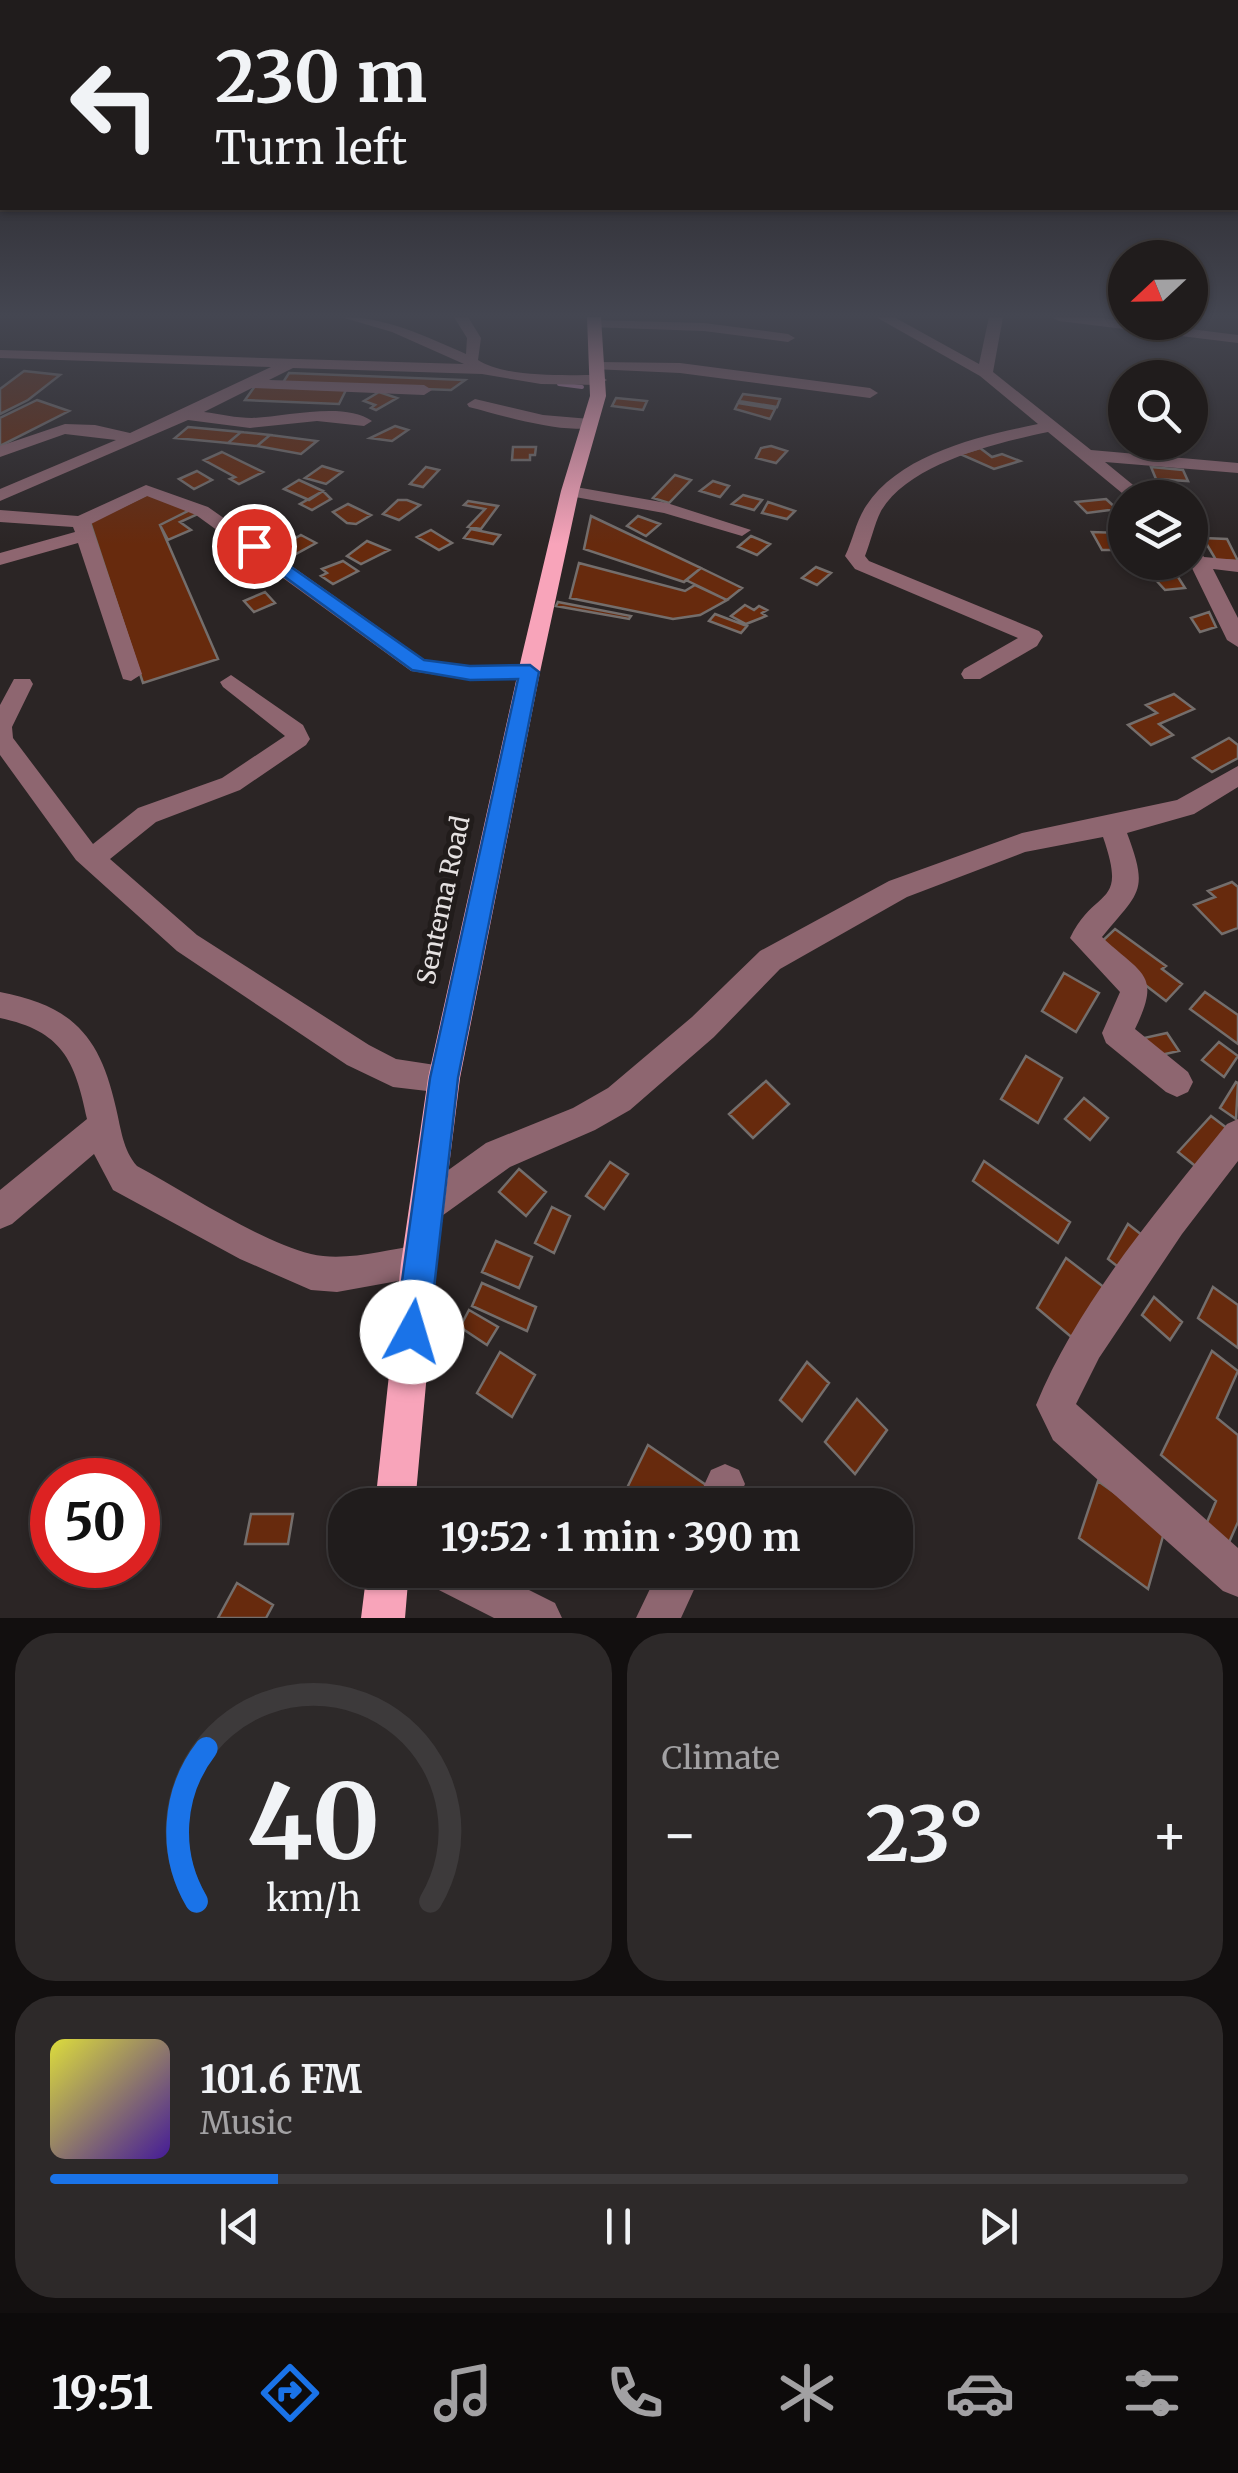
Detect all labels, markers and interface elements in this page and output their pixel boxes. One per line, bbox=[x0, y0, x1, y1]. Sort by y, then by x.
text: 230 m bbox=[215, 33, 427, 121]
icon: left bbox=[50, 40, 180, 170]
text: Turn left bbox=[215, 120, 407, 176]
north arrow bbox=[1108, 240, 1208, 340]
map controls bbox=[1108, 240, 1208, 580]
button: search bbox=[1108, 360, 1208, 460]
button: layers bbox=[1108, 480, 1208, 580]
pin bbox=[212, 504, 297, 589]
icon: arrive bbox=[227, 519, 282, 574]
street label: Sentema Road bbox=[410, 813, 476, 987]
position arrow bbox=[360, 1280, 464, 1384]
speed limit sign: 50 bbox=[30, 1458, 160, 1588]
text: 19:52 · 1 min · 390 m bbox=[441, 1514, 800, 1561]
text: Climate bbox=[662, 1738, 780, 1778]
text: 40 bbox=[246, 1757, 380, 1887]
text: 23° bbox=[865, 1787, 984, 1881]
text: − bbox=[662, 1800, 698, 1869]
text: + bbox=[1151, 1800, 1188, 1869]
text: km/h bbox=[266, 1876, 361, 1921]
text: 101.6 FM bbox=[200, 2056, 362, 2103]
text: Music bbox=[200, 2103, 293, 2143]
icon: previous bbox=[212, 2199, 267, 2254]
icon: pause bbox=[591, 2199, 646, 2254]
icon: next bbox=[971, 2199, 1026, 2254]
icon: directions bbox=[255, 2358, 325, 2428]
icon: music bbox=[428, 2358, 498, 2428]
icon: phone bbox=[600, 2358, 670, 2428]
icon: climate bbox=[772, 2358, 842, 2428]
icon: car bbox=[945, 2358, 1015, 2428]
icon: filters bbox=[1117, 2358, 1187, 2428]
text: 19:51 bbox=[51, 2365, 153, 2421]

